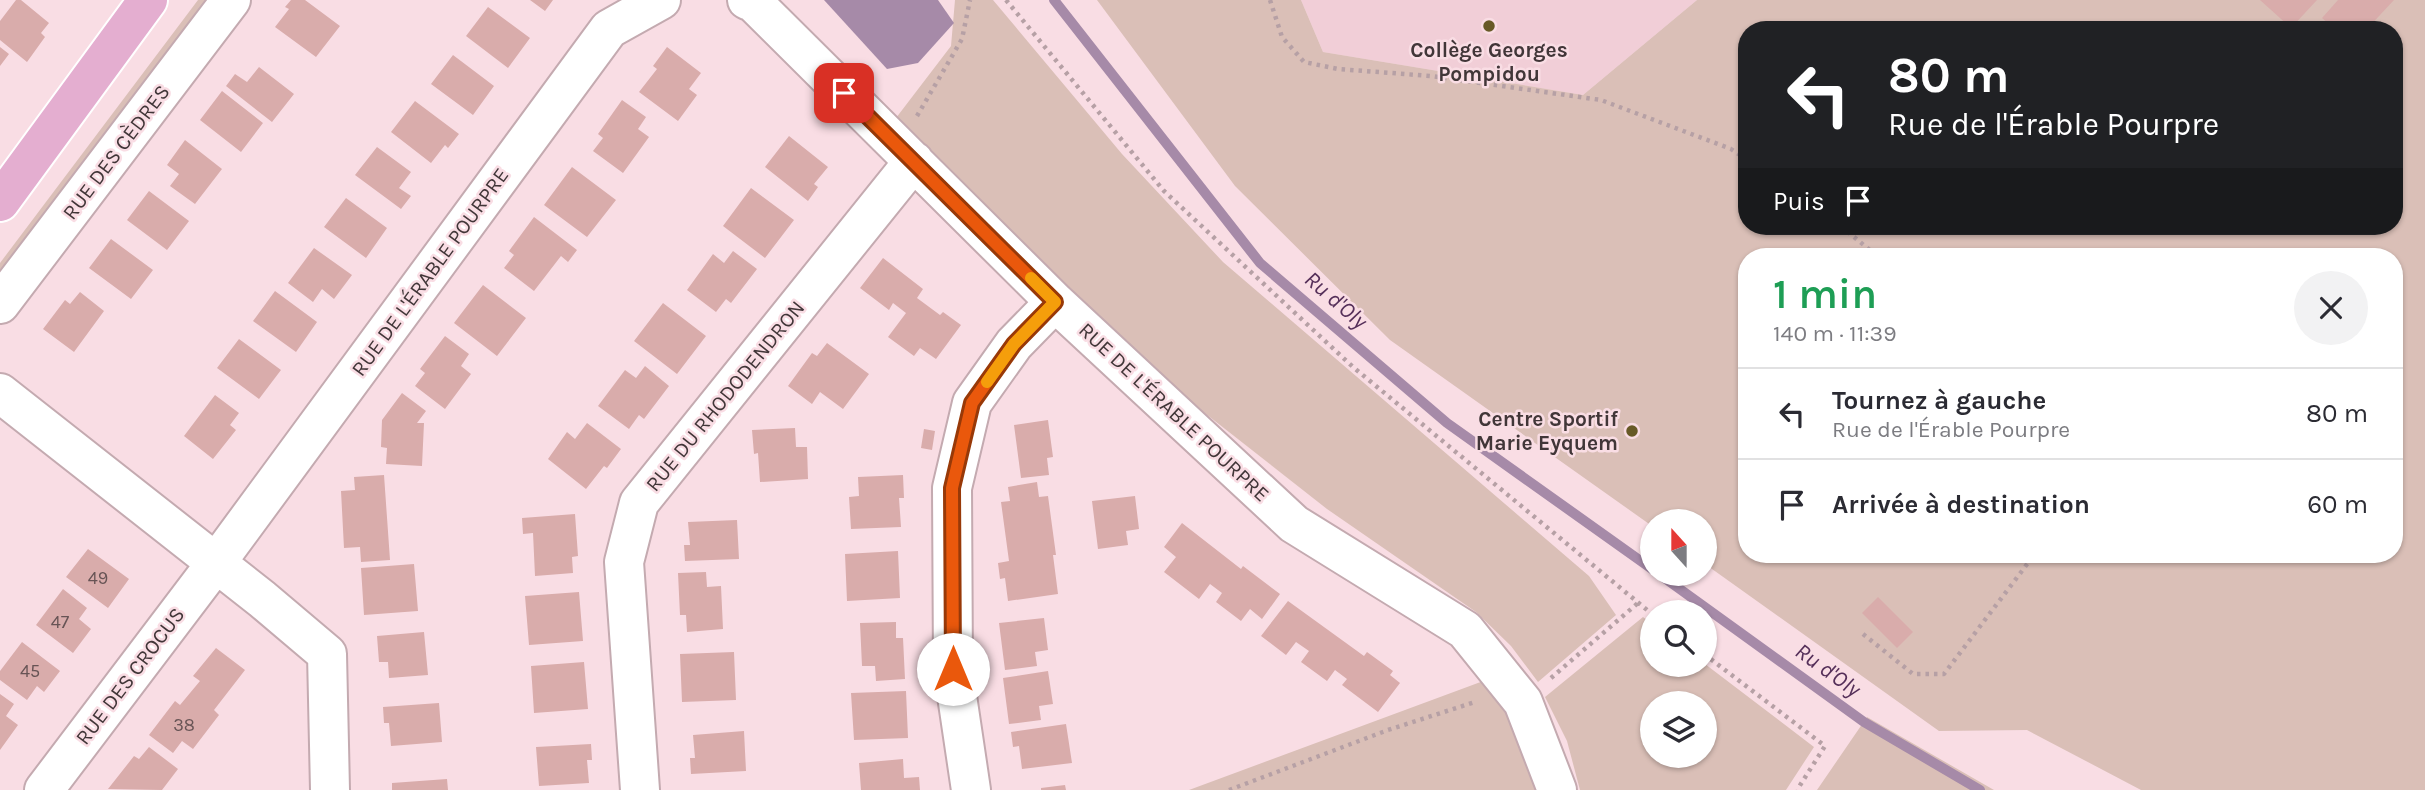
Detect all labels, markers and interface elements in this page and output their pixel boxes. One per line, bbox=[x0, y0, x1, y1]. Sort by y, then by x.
marker: Collège Georges Pompidou bbox=[1481, 18, 1497, 34]
place label: Collège Georges Pompidou bbox=[1410, 38, 1568, 86]
text: 80 m bbox=[1888, 47, 2010, 104]
icon: left bbox=[1773, 49, 1864, 140]
pin bbox=[814, 63, 874, 123]
icon: arrive bbox=[825, 74, 863, 112]
street label: RUE DES CÈDRES bbox=[57, 80, 175, 224]
text: Rue de l'Érable Pourpre bbox=[1888, 106, 2219, 143]
street label: RUE DE L'ÉRABLE POURPRE bbox=[346, 163, 514, 381]
icon: arrive bbox=[1839, 182, 1877, 220]
text: Puis bbox=[1773, 186, 1825, 217]
water label: Ru d'Oly bbox=[1299, 265, 1374, 335]
text: 1 min bbox=[1773, 269, 1877, 319]
button: close bbox=[2294, 271, 2368, 345]
street label: RUE DU RHODODENDRON bbox=[641, 296, 809, 496]
street label: RUE DE L'ÉRABLE POURPRE bbox=[1074, 318, 1274, 506]
text: 140 m · 11:39 bbox=[1773, 320, 1897, 347]
text: Tournez à gauche bbox=[1832, 385, 2046, 416]
icon: left bbox=[1773, 395, 1811, 433]
text: 80 m bbox=[2306, 398, 2368, 429]
place label: Centre Sportif Marie Eyquem bbox=[1476, 407, 1618, 456]
text: Rue de l'Érable Pourpre bbox=[1832, 416, 2070, 443]
marker: Centre Sportif Marie Eyquem bbox=[1624, 423, 1640, 439]
icon: arrive bbox=[1773, 486, 1811, 524]
text: Arrivée à destination bbox=[1832, 489, 2090, 520]
text: 60 m bbox=[2307, 489, 2368, 520]
north arrow bbox=[1640, 509, 1717, 586]
map controls bbox=[1640, 509, 1717, 768]
house number: 49 bbox=[88, 567, 108, 589]
button: search bbox=[1640, 600, 1717, 677]
street label: RUE DES CROCUS bbox=[71, 603, 189, 749]
house number: 47 bbox=[51, 611, 70, 633]
position arrow bbox=[916, 632, 990, 706]
water label: Ru d'Oly bbox=[1790, 637, 1867, 703]
house number: 45 bbox=[20, 660, 40, 682]
button: layers bbox=[1640, 691, 1717, 768]
house number: 38 bbox=[173, 714, 195, 736]

